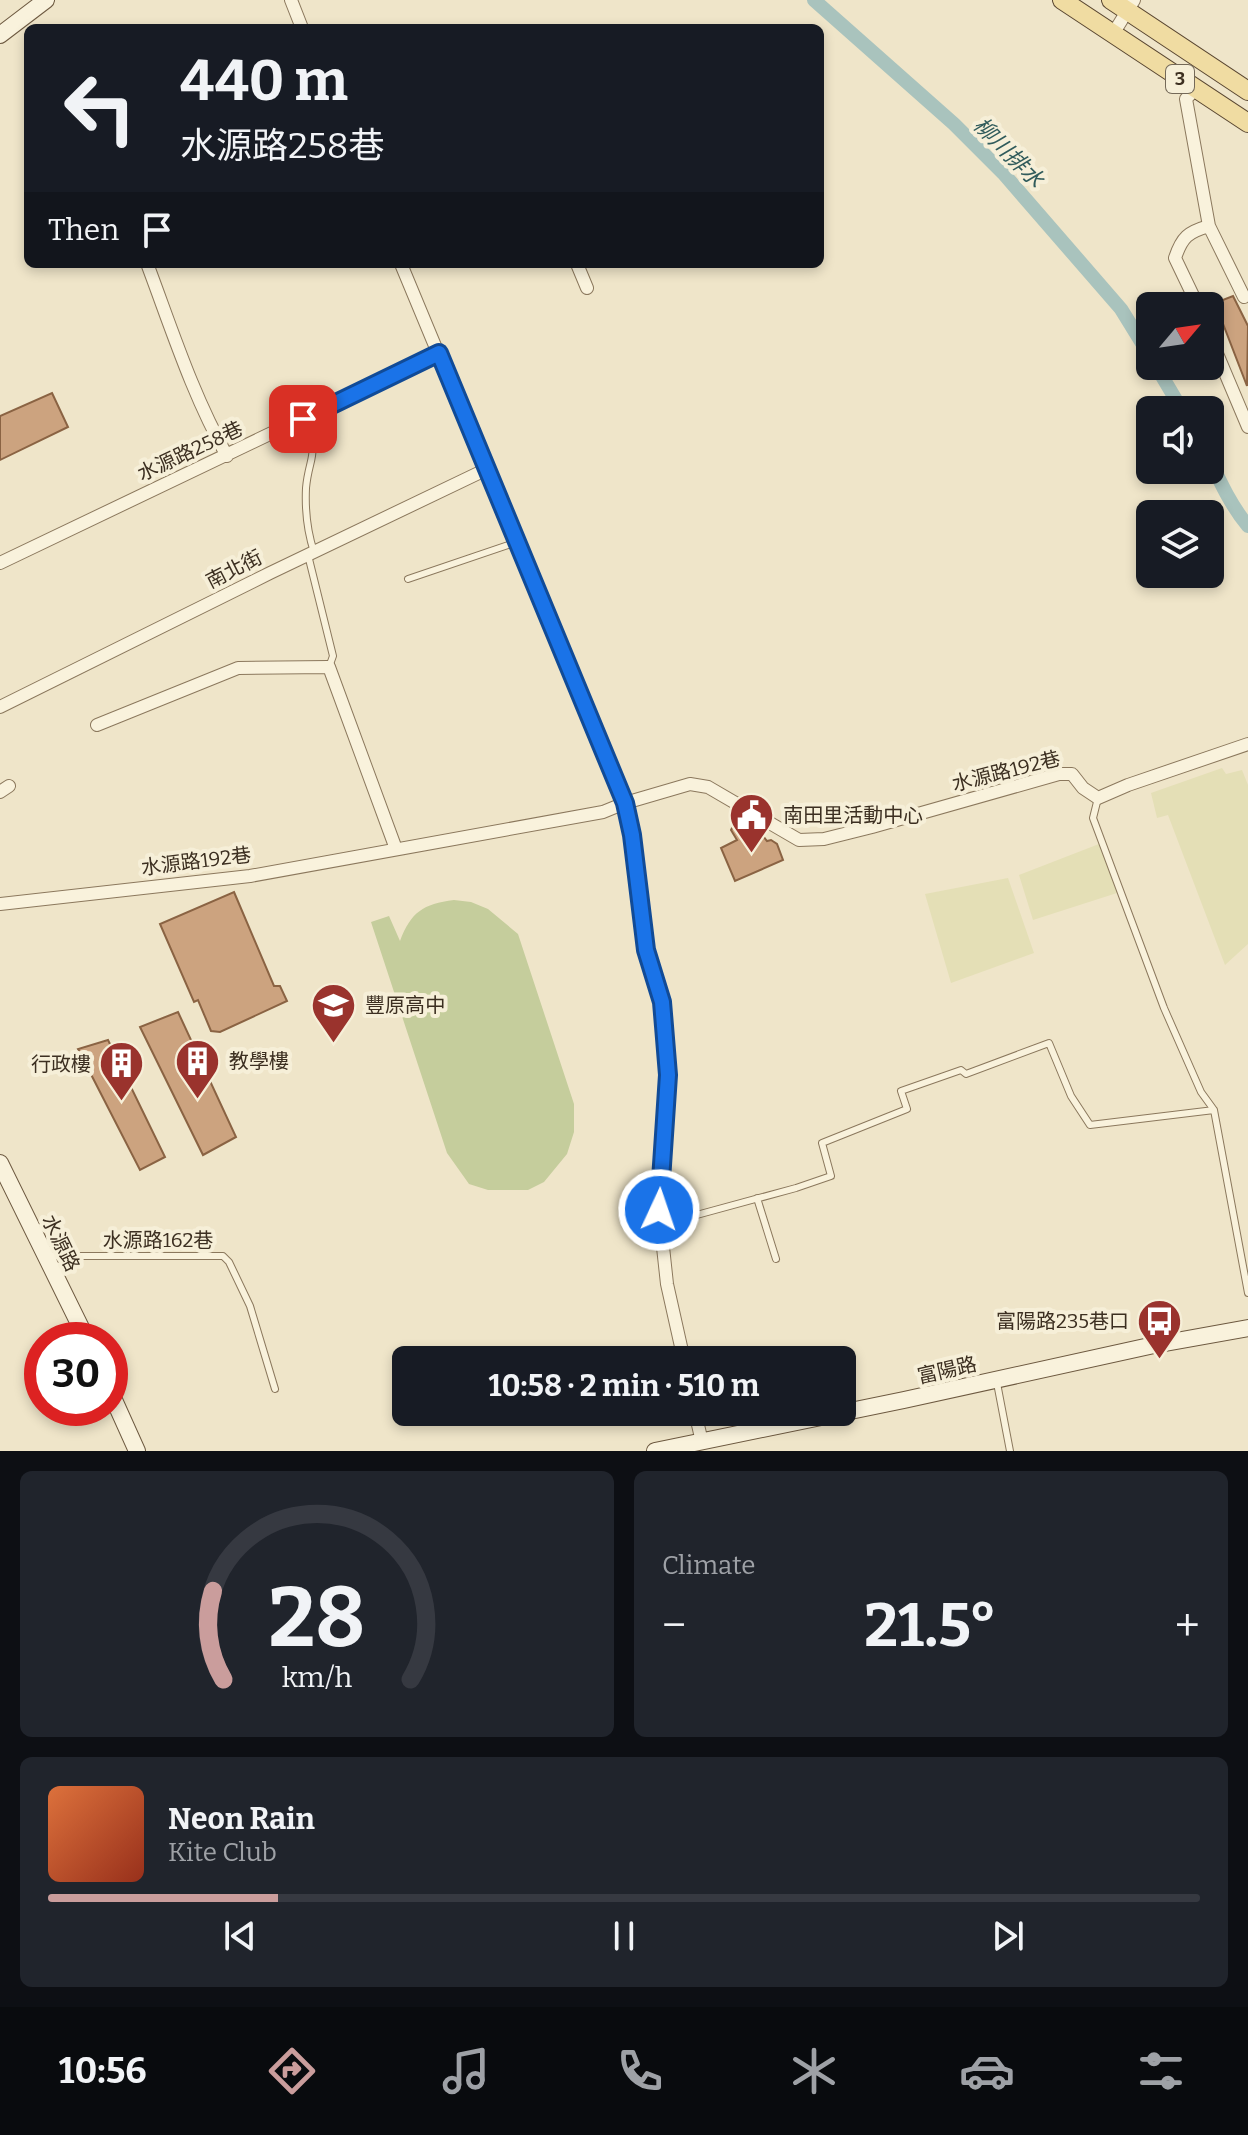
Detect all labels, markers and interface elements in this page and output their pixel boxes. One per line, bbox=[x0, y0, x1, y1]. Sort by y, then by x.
text: 440 m bbox=[180, 48, 348, 115]
icon: left bbox=[48, 56, 152, 160]
road number: 3 bbox=[1166, 65, 1194, 93]
water label: 柳川排水 bbox=[968, 112, 1050, 194]
text: 水源路258巷 bbox=[180, 124, 384, 168]
icon: arrive bbox=[135, 208, 179, 252]
text: Then bbox=[48, 212, 119, 248]
north arrow bbox=[1136, 292, 1224, 380]
map controls bbox=[1136, 292, 1224, 588]
pin bbox=[269, 385, 337, 453]
button: sound bbox=[1136, 396, 1224, 484]
icon: arrive bbox=[281, 397, 325, 441]
street label: 水源路258巷 bbox=[133, 416, 247, 486]
button: layers bbox=[1136, 500, 1224, 588]
street label: 南北街 bbox=[202, 545, 266, 593]
street label: 水源路192巷 bbox=[949, 746, 1063, 796]
public building icon: 南田里活動中心 bbox=[728, 791, 776, 854]
place label: 南田里活動中心 bbox=[783, 803, 923, 827]
street label: 水源路192巷 bbox=[140, 842, 252, 880]
school or university icon: 豐原高中 bbox=[310, 981, 358, 1044]
place label: 豐原高中 bbox=[365, 993, 445, 1017]
building icon: 教學樓 bbox=[174, 1037, 222, 1100]
building icon: 行政樓 bbox=[98, 1040, 146, 1103]
place label: 教學樓 bbox=[229, 1049, 289, 1073]
place label: 行政樓 bbox=[31, 1052, 91, 1076]
position arrow bbox=[617, 1168, 701, 1252]
street label: 水源路 bbox=[37, 1211, 85, 1275]
street label: 水源路162巷 bbox=[103, 1228, 213, 1252]
bus stop icon: 富陽路235巷口 bbox=[1136, 1297, 1184, 1360]
place label: 富陽路235巷口 bbox=[996, 1309, 1129, 1333]
speed limit sign: 30 bbox=[24, 1322, 128, 1426]
street label: 富陽路 bbox=[915, 1352, 979, 1388]
text: 10:58 · 2 min · 510 m bbox=[489, 1368, 759, 1404]
text: Climate bbox=[662, 1550, 756, 1581]
text: 28 bbox=[269, 1568, 365, 1668]
text: 21.5° bbox=[864, 1590, 997, 1662]
text: − bbox=[662, 1599, 686, 1652]
text: + bbox=[1175, 1599, 1200, 1652]
text: km/h bbox=[282, 1660, 353, 1695]
text: Neon Rain bbox=[168, 1801, 315, 1837]
text: Kite Club bbox=[168, 1837, 277, 1868]
icon: previous bbox=[218, 1914, 262, 1958]
icon: pause bbox=[602, 1914, 646, 1958]
icon: next bbox=[986, 1914, 1030, 1958]
icon: directions bbox=[264, 2043, 320, 2099]
icon: music bbox=[438, 2043, 494, 2099]
icon: phone bbox=[612, 2043, 668, 2099]
icon: climate bbox=[786, 2043, 842, 2099]
icon: car bbox=[959, 2043, 1015, 2099]
icon: filters bbox=[1133, 2043, 1189, 2099]
text: 10:56 bbox=[59, 2049, 147, 2093]

